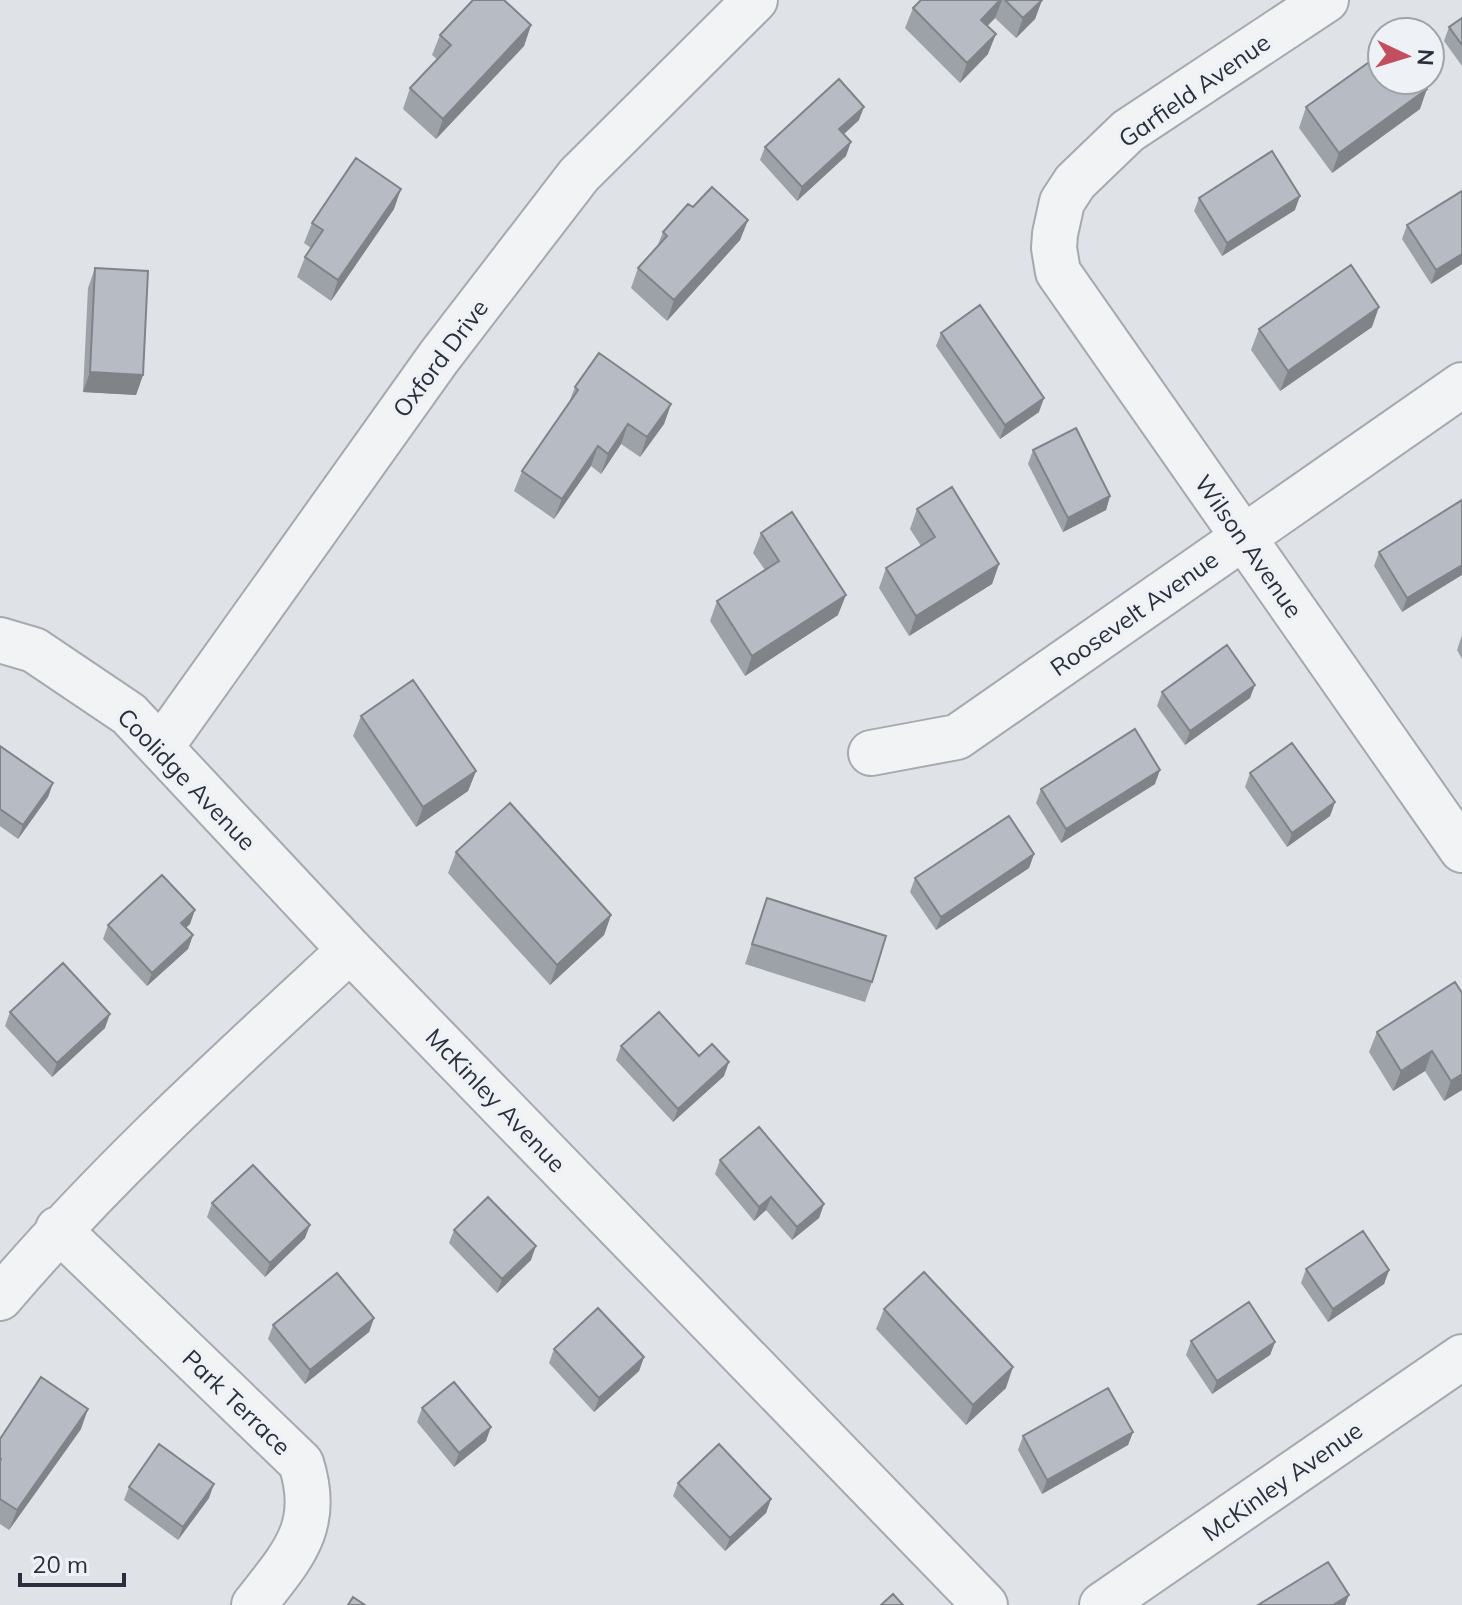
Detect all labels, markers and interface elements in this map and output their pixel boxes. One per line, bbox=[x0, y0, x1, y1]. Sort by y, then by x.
north arrow bbox=[1366, 16, 1446, 96]
street label: Garfield Avenue bbox=[1112, 27, 1276, 153]
text: N bbox=[1411, 48, 1440, 67]
street label: Oxford Drive bbox=[386, 293, 494, 423]
street label: Wilson Avenue bbox=[1189, 469, 1309, 623]
street label: Roosevelt Avenue bbox=[1044, 544, 1224, 682]
street label: Coolidge Avenue bbox=[112, 702, 262, 856]
street label: McKinley Avenue bbox=[420, 1022, 572, 1178]
street label: Park Terrace bbox=[177, 1343, 297, 1461]
street label: McKinley Avenue bbox=[1196, 1415, 1368, 1547]
scale bar bbox=[20, 1537, 124, 1587]
text: 20 m bbox=[32, 1549, 88, 1579]

